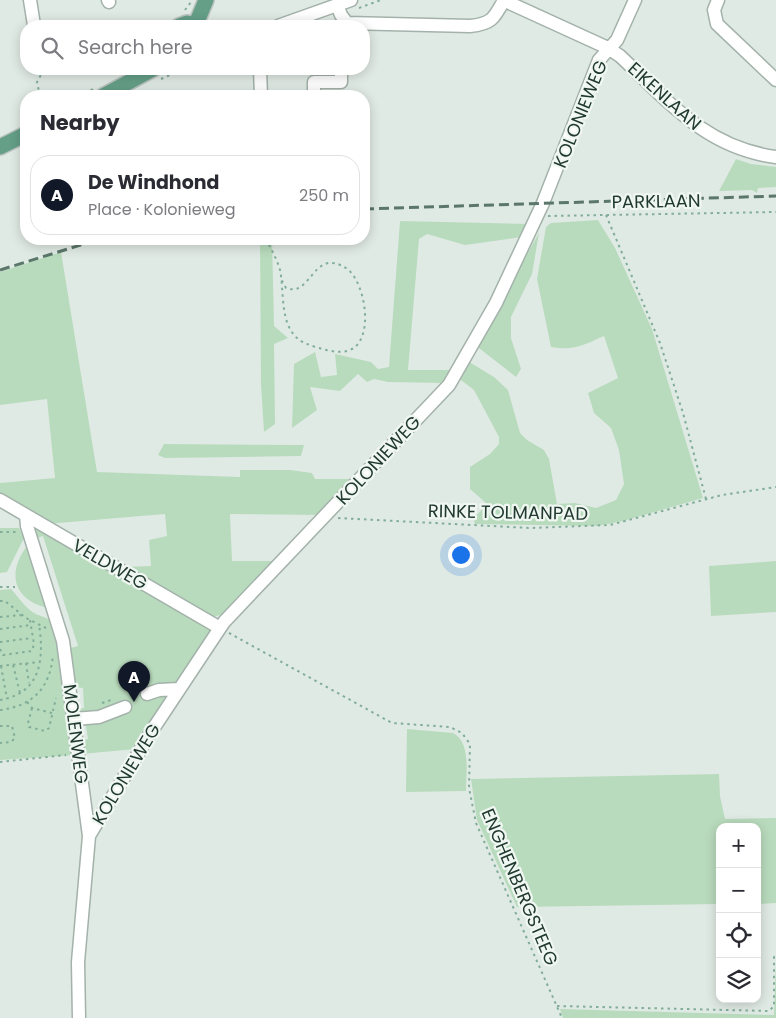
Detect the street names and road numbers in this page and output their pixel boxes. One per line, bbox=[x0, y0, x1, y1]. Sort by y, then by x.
street label: KOLONIEWEG bbox=[547, 56, 613, 172]
street label: EIKENLAAN bbox=[623, 56, 707, 136]
street label: PARKLAAN bbox=[611, 188, 701, 214]
street label: KOLONIEWEG bbox=[330, 410, 426, 510]
street label: RINKE TOLMANPAD bbox=[428, 498, 588, 526]
street label: VELDWEG bbox=[68, 532, 152, 596]
street label: MOLENWEG bbox=[57, 683, 95, 785]
street label: KOLONIEWEG bbox=[86, 719, 166, 829]
street label: ENGHENBERGSTEEG bbox=[476, 805, 564, 969]

